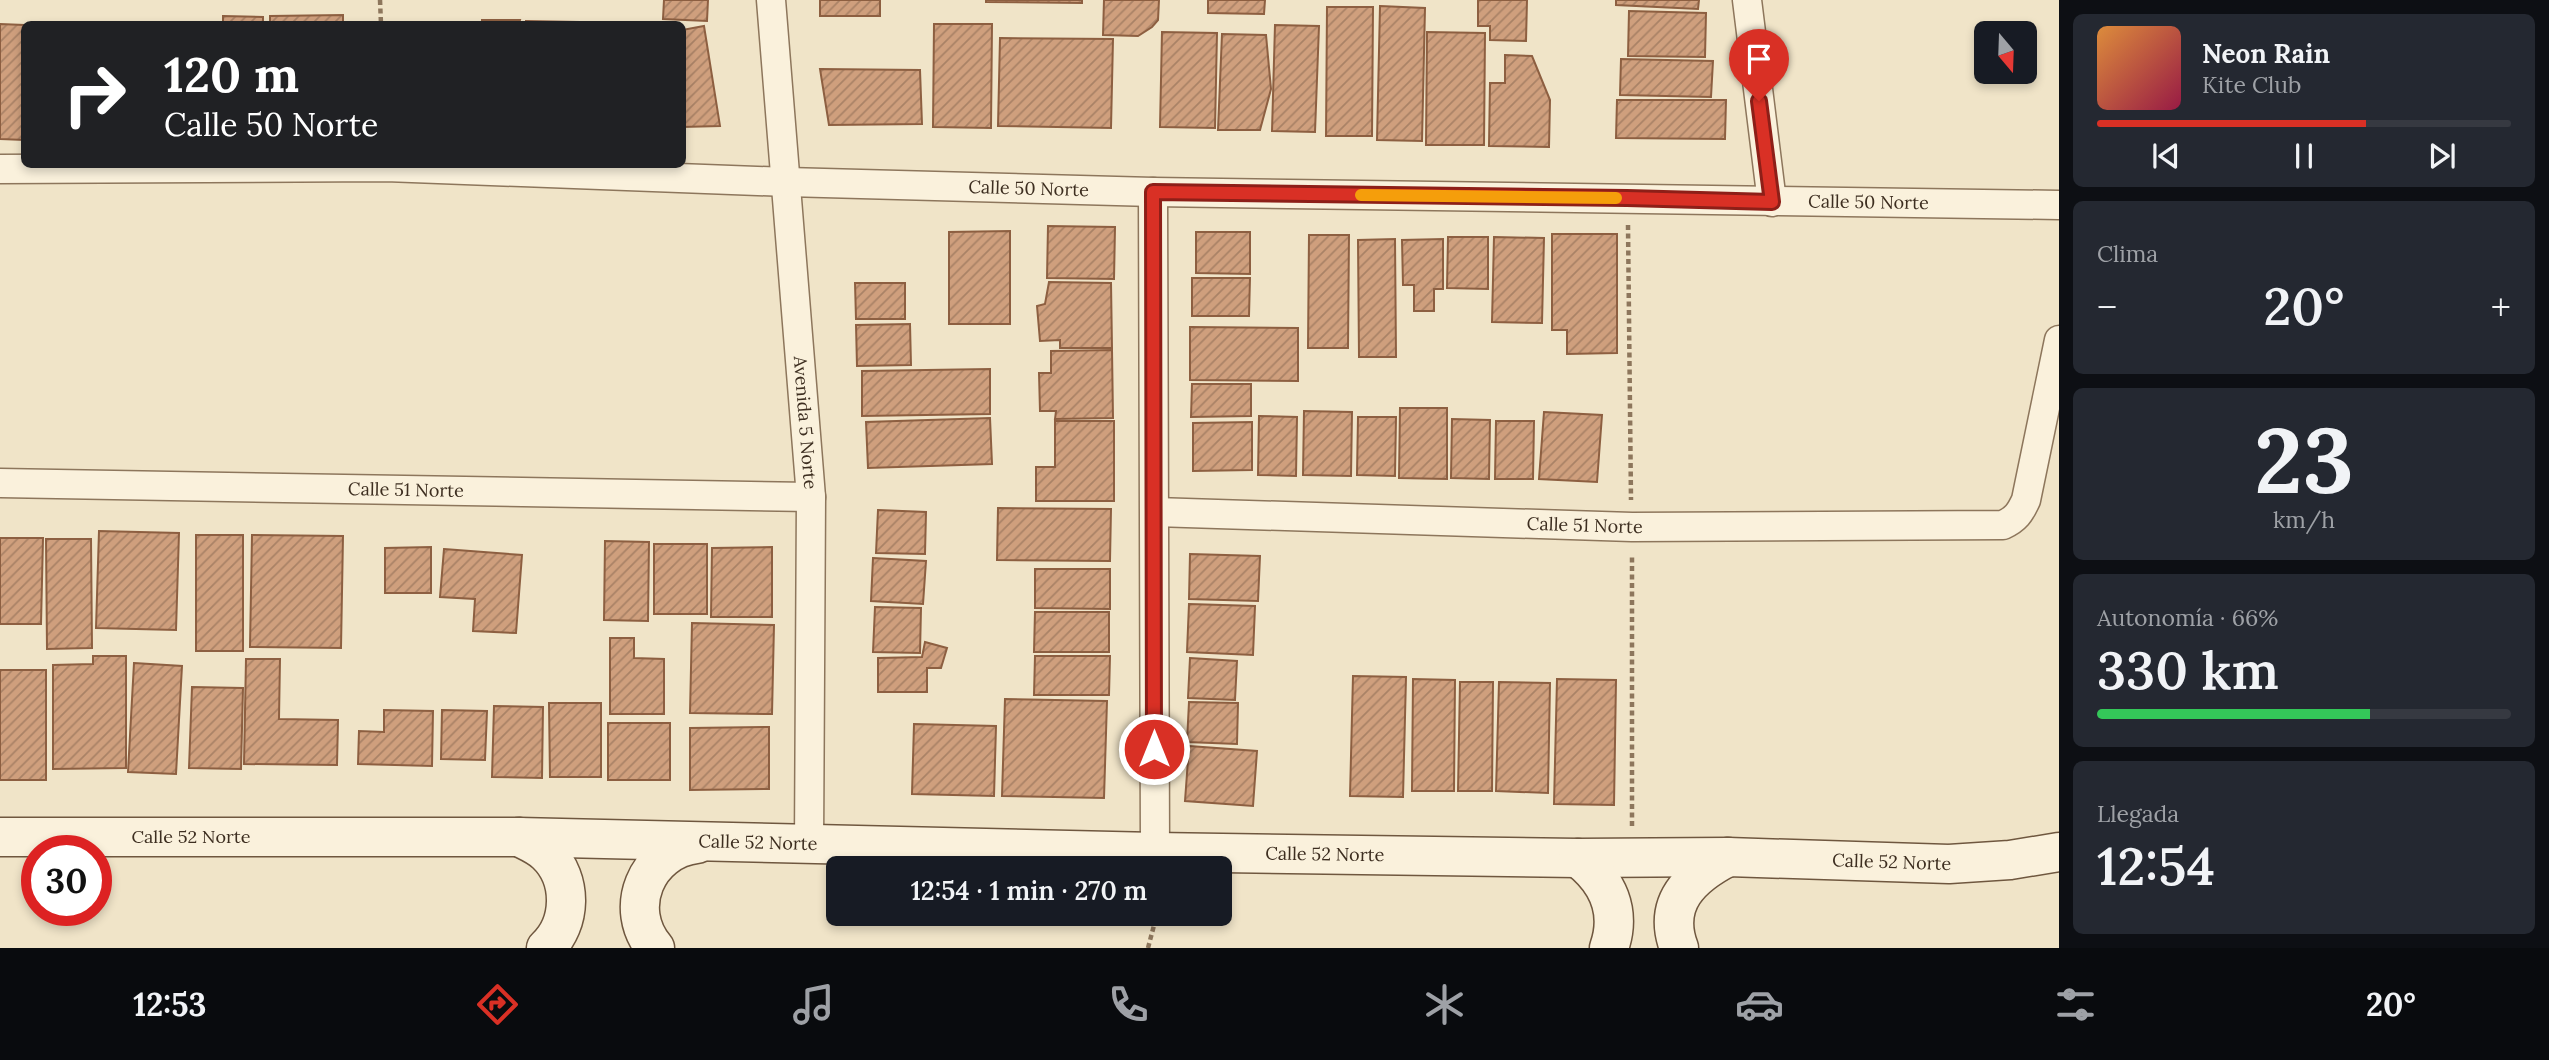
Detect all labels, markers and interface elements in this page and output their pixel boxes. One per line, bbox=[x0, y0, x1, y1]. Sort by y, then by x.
north arrow bbox=[1974, 21, 2037, 84]
map controls bbox=[1974, 21, 2037, 84]
pin bbox=[1729, 29, 1789, 101]
text: Neon Rain bbox=[2202, 37, 2330, 70]
icon: arrive bbox=[1740, 40, 1778, 78]
text: 120 m bbox=[164, 43, 299, 105]
icon: right bbox=[49, 49, 140, 140]
text: Kite Club bbox=[2202, 70, 2301, 99]
text: Calle 50 Norte bbox=[164, 104, 378, 145]
icon: previous bbox=[2147, 137, 2185, 175]
icon: pause bbox=[2285, 137, 2323, 175]
icon: next bbox=[2423, 137, 2461, 175]
street label: Calle 50 Norte bbox=[968, 175, 1089, 201]
street label: Calle 50 Norte bbox=[1808, 189, 1929, 214]
text: Clima bbox=[2097, 239, 2158, 268]
text: 20° bbox=[2264, 273, 2344, 339]
text: − bbox=[2097, 283, 2117, 331]
text: + bbox=[2491, 283, 2511, 331]
street label: Avenida 5 Norte bbox=[789, 354, 822, 490]
text: 23 bbox=[2254, 401, 2354, 518]
street label: Calle 51 Norte bbox=[348, 477, 464, 502]
text: km/h bbox=[2273, 505, 2335, 534]
street label: Calle 51 Norte bbox=[1526, 512, 1643, 538]
text: Autonomía · 66% bbox=[2097, 603, 2278, 632]
text: 330 km bbox=[2097, 637, 2279, 703]
position arrow bbox=[1117, 712, 1191, 786]
text: Llegada bbox=[2097, 799, 2179, 828]
street label: Calle 52 Norte bbox=[131, 825, 251, 848]
street label: Calle 52 Norte bbox=[698, 829, 818, 855]
text: 12:54 bbox=[2097, 833, 2215, 899]
speed limit sign: 30 bbox=[21, 835, 112, 926]
street label: Calle 52 Norte bbox=[1265, 842, 1385, 866]
street label: Calle 52 Norte bbox=[1832, 848, 1952, 875]
text: 12:54 · 1 min · 270 m bbox=[911, 874, 1147, 907]
icon: directions bbox=[473, 980, 522, 1029]
icon: music bbox=[789, 980, 838, 1029]
icon: phone bbox=[1104, 980, 1153, 1029]
icon: climate bbox=[1420, 980, 1469, 1029]
icon: car bbox=[1735, 980, 1784, 1029]
icon: filters bbox=[2051, 980, 2100, 1029]
text: 12:53 bbox=[133, 984, 207, 1025]
text: 20° bbox=[2366, 984, 2416, 1025]

